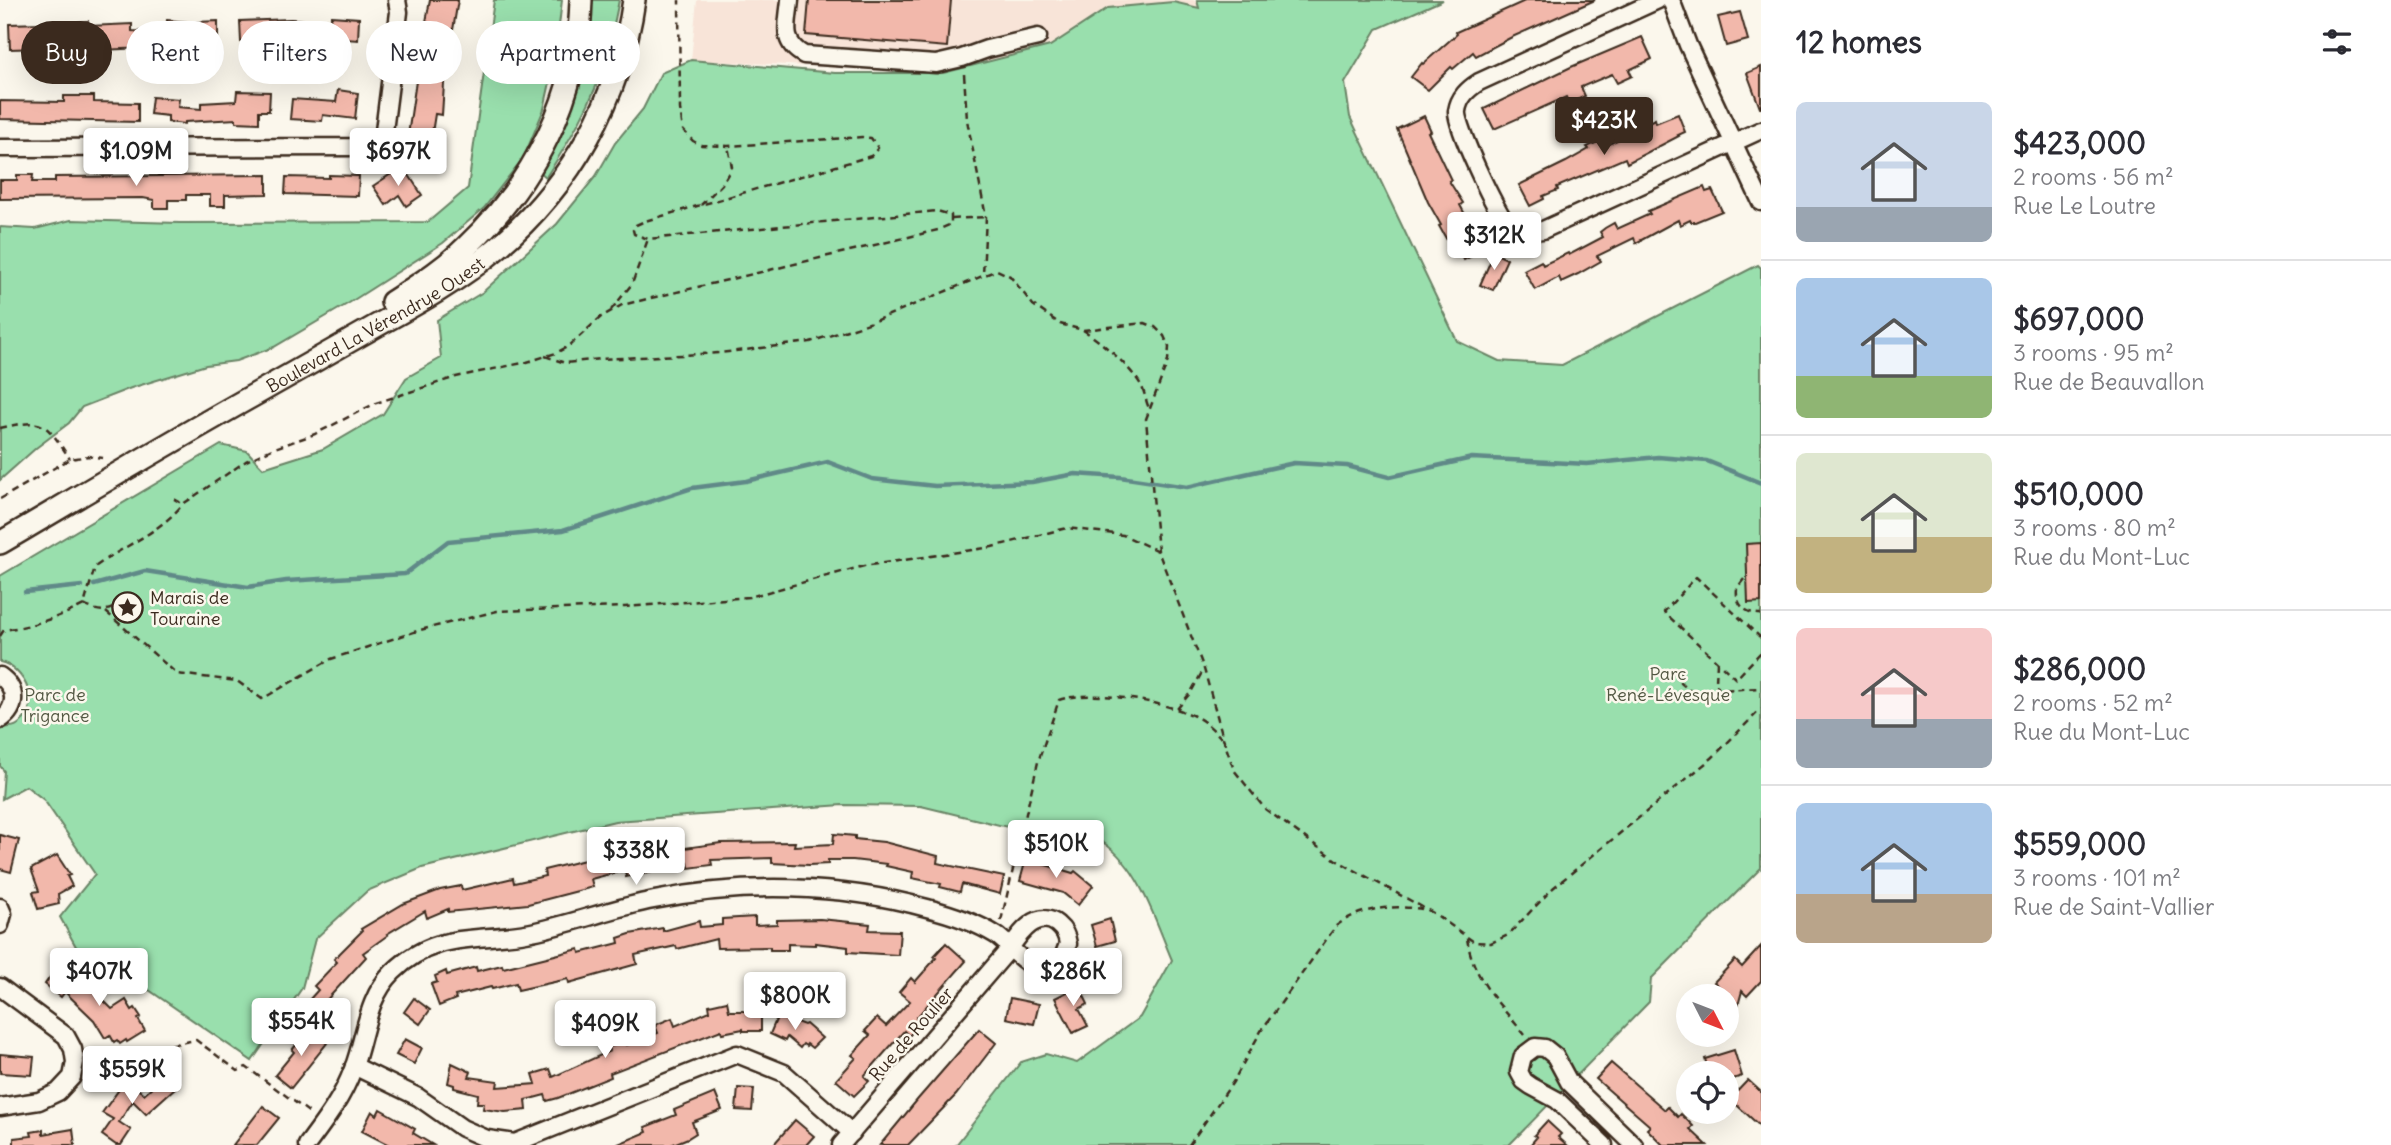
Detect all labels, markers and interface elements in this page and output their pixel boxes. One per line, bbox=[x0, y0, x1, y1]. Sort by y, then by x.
chip: Buy bbox=[21, 21, 112, 84]
chip: Rent bbox=[126, 21, 224, 84]
chip: Filters bbox=[238, 21, 352, 84]
chip: New bbox=[366, 21, 462, 84]
chip: Apartment bbox=[476, 21, 640, 84]
text: 12 homes bbox=[1796, 23, 1922, 61]
icon: filters bbox=[2318, 23, 2356, 61]
pin: $423K bbox=[1555, 97, 1653, 157]
text: $423K bbox=[1571, 105, 1637, 134]
text: $423,000 bbox=[2013, 124, 2146, 162]
pin: $1.09M bbox=[79, 128, 193, 188]
pin: $697K bbox=[349, 128, 447, 188]
icon: home bbox=[1852, 130, 1936, 214]
text: $1.09M bbox=[99, 136, 173, 165]
text: $697K bbox=[366, 136, 430, 165]
text: 2 rooms · 56 m² bbox=[2013, 162, 2174, 191]
text: Rue Le Loutre bbox=[2013, 191, 2156, 220]
pin: $312K bbox=[1445, 212, 1543, 272]
text: $312K bbox=[1463, 220, 1525, 249]
street label: Boulevard La Vérendrye Ouest bbox=[262, 252, 489, 397]
text: $697,000 bbox=[2013, 300, 2144, 338]
icon: home bbox=[1852, 306, 1936, 390]
text: 3 rooms · 95 m² bbox=[2013, 338, 2174, 367]
text: Rue de Beauvallon bbox=[2013, 367, 2205, 396]
text: $510,000 bbox=[2013, 475, 2144, 513]
icon: home bbox=[1852, 481, 1936, 565]
text: 3 rooms · 80 m² bbox=[2013, 513, 2176, 542]
text: Rue du Mont-Luc bbox=[2013, 542, 2190, 571]
place label: Marais de Touraine bbox=[150, 586, 229, 630]
place icon: Marais de Touraine bbox=[110, 590, 144, 624]
text: $286,000 bbox=[2013, 650, 2146, 688]
icon: home bbox=[1852, 656, 1936, 740]
park label: Parc René-Lévesque bbox=[1606, 662, 1730, 706]
park label: Parc de Trigance bbox=[21, 683, 89, 727]
text: 2 rooms · 52 m² bbox=[2013, 688, 2173, 717]
text: Rue du Mont-Luc bbox=[2013, 717, 2190, 746]
pin: $510K bbox=[1007, 820, 1105, 880]
text: $559,000 bbox=[2013, 825, 2146, 863]
pin: $338K bbox=[587, 828, 685, 887]
text: $510K bbox=[1024, 828, 1088, 857]
icon: home bbox=[1852, 831, 1936, 915]
text: $338K bbox=[603, 835, 669, 864]
text: 3 rooms · 101 m² bbox=[2013, 863, 2181, 892]
text: Rue de Saint-Vallier bbox=[2013, 892, 2214, 921]
pin: $407K bbox=[50, 948, 148, 1008]
pin: $286K bbox=[1024, 948, 1122, 1008]
text: $407K bbox=[66, 956, 132, 985]
text: $286K bbox=[1040, 956, 1106, 985]
pin: $800K bbox=[746, 972, 844, 1032]
text: $800K bbox=[760, 980, 830, 1009]
street label: Rue de Roulier bbox=[864, 982, 959, 1086]
north arrow bbox=[1676, 984, 1740, 1046]
map controls bbox=[1676, 984, 1739, 1124]
pin: $554K bbox=[252, 998, 350, 1058]
pin: $409K bbox=[556, 1000, 654, 1060]
text: $554K bbox=[268, 1006, 334, 1035]
text: $409K bbox=[571, 1008, 639, 1037]
pin: $559K bbox=[83, 1046, 181, 1106]
text: $559K bbox=[99, 1054, 165, 1083]
button: locate bbox=[1676, 1061, 1739, 1124]

